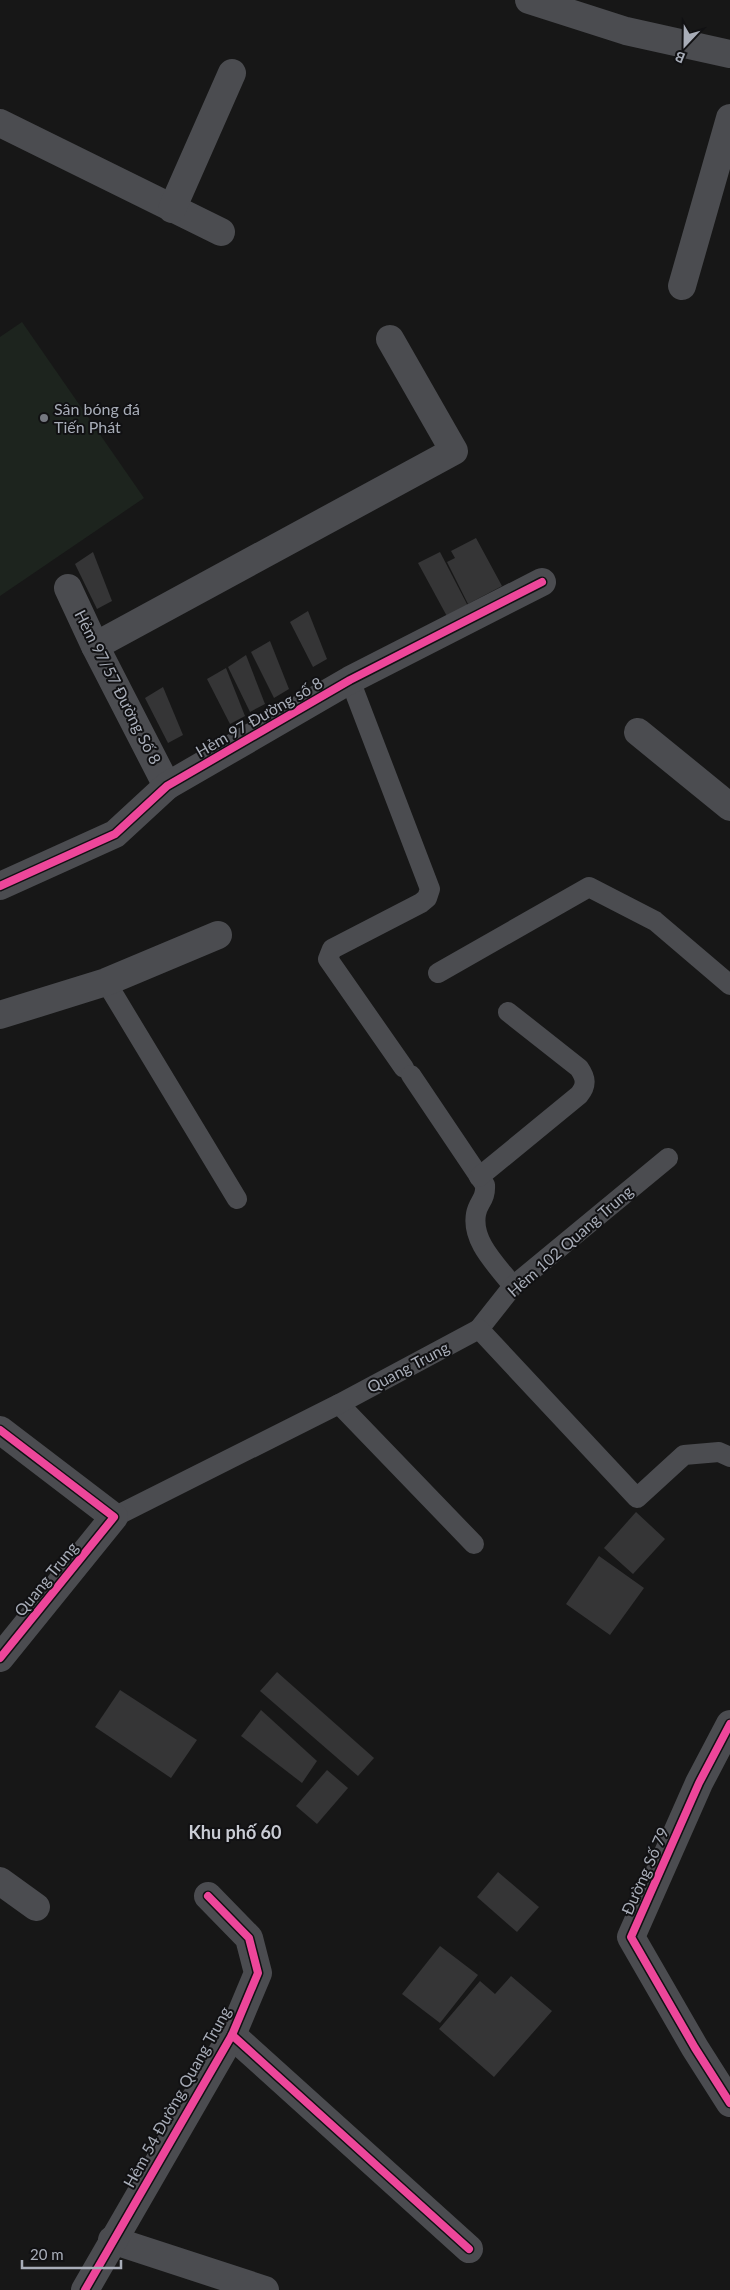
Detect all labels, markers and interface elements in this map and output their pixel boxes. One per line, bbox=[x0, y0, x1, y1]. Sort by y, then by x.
north arrow bbox=[660, 20, 710, 70]
text: B bbox=[672, 48, 687, 67]
place label: Sân bóng đá Tiến Phát bbox=[54, 399, 140, 436]
marker: Sân bóng đá Tiến Phát bbox=[38, 412, 50, 424]
street label: Hẻm 97/57 Đường Số 8 bbox=[71, 606, 166, 767]
street label: Hẻm 97 Đường số 8 bbox=[192, 673, 325, 761]
street label: Hẻm 102 Quang Trung bbox=[503, 1181, 636, 1300]
street label: Quang Trung bbox=[364, 1337, 452, 1396]
street label: Quang Trung bbox=[10, 1538, 81, 1620]
district label: Khu phố 60 bbox=[189, 1821, 281, 1843]
street label: Đường Số 79 bbox=[617, 1824, 672, 1917]
street label: Hẻm 54 Đường Quang Trung bbox=[119, 2003, 234, 2190]
scale bar bbox=[22, 2238, 121, 2270]
text: 20 m bbox=[30, 2245, 64, 2263]

